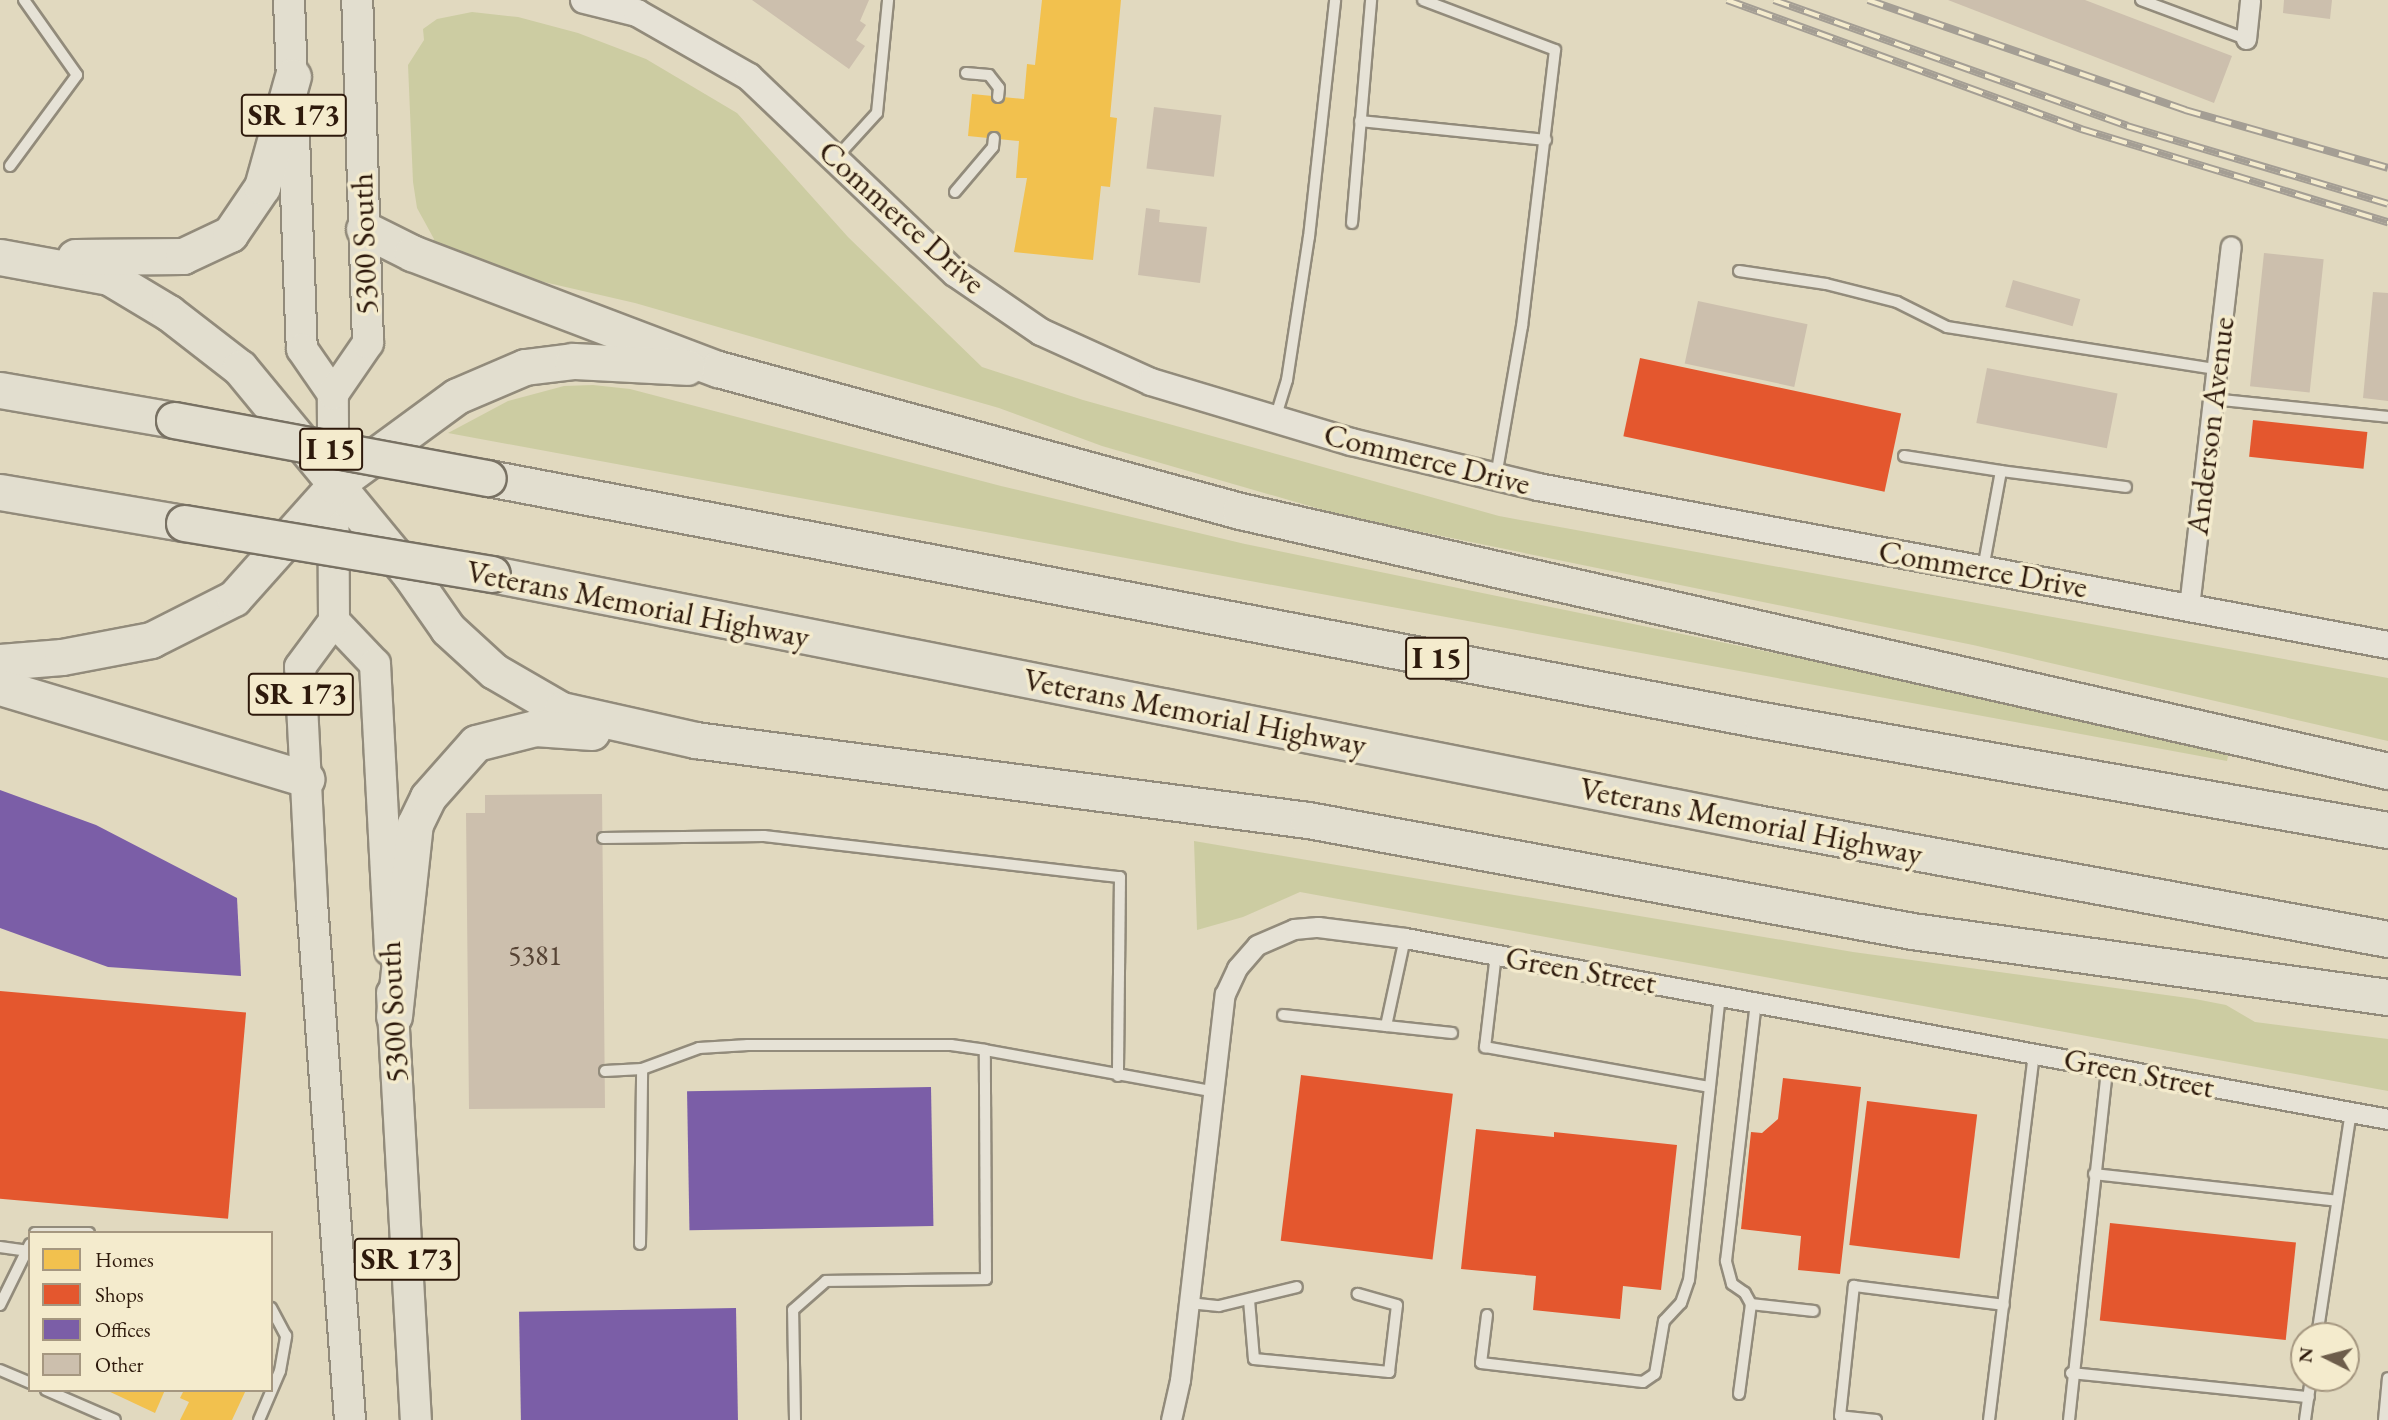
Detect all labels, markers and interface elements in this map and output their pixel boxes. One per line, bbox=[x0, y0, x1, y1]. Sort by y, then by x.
road number: SR 173 bbox=[240, 88, 348, 141]
street label: Commerce Drive bbox=[811, 132, 993, 302]
street label: 5300 South bbox=[342, 172, 386, 316]
street label: Anderson Avenue bbox=[2178, 315, 2242, 537]
street label: Commerce Drive bbox=[1320, 415, 1534, 503]
road number: I 15 bbox=[298, 422, 364, 476]
street label: Commerce Drive bbox=[1876, 532, 2090, 606]
street label: Veterans Memorial Highway bbox=[463, 552, 813, 656]
road number: I 15 bbox=[1404, 632, 1470, 684]
street label: Veterans Memorial Highway bbox=[1020, 660, 1370, 764]
road number: SR 173 bbox=[247, 667, 355, 720]
street label: Veterans Memorial Highway bbox=[1576, 769, 1926, 873]
house number: 5381 bbox=[508, 938, 562, 972]
street label: Green Street bbox=[1503, 938, 1659, 1002]
street label: 5300 South bbox=[370, 940, 416, 1084]
street label: Green Street bbox=[2061, 1040, 2217, 1106]
legend bbox=[28, 1231, 273, 1392]
road number: SR 173 bbox=[353, 1232, 461, 1286]
text: Homes bbox=[95, 1246, 154, 1273]
text: Shops bbox=[95, 1281, 144, 1308]
text: Offices bbox=[95, 1316, 150, 1343]
north arrow bbox=[2290, 1322, 2360, 1392]
text: N bbox=[2292, 1346, 2319, 1364]
text: Other bbox=[95, 1351, 144, 1378]

